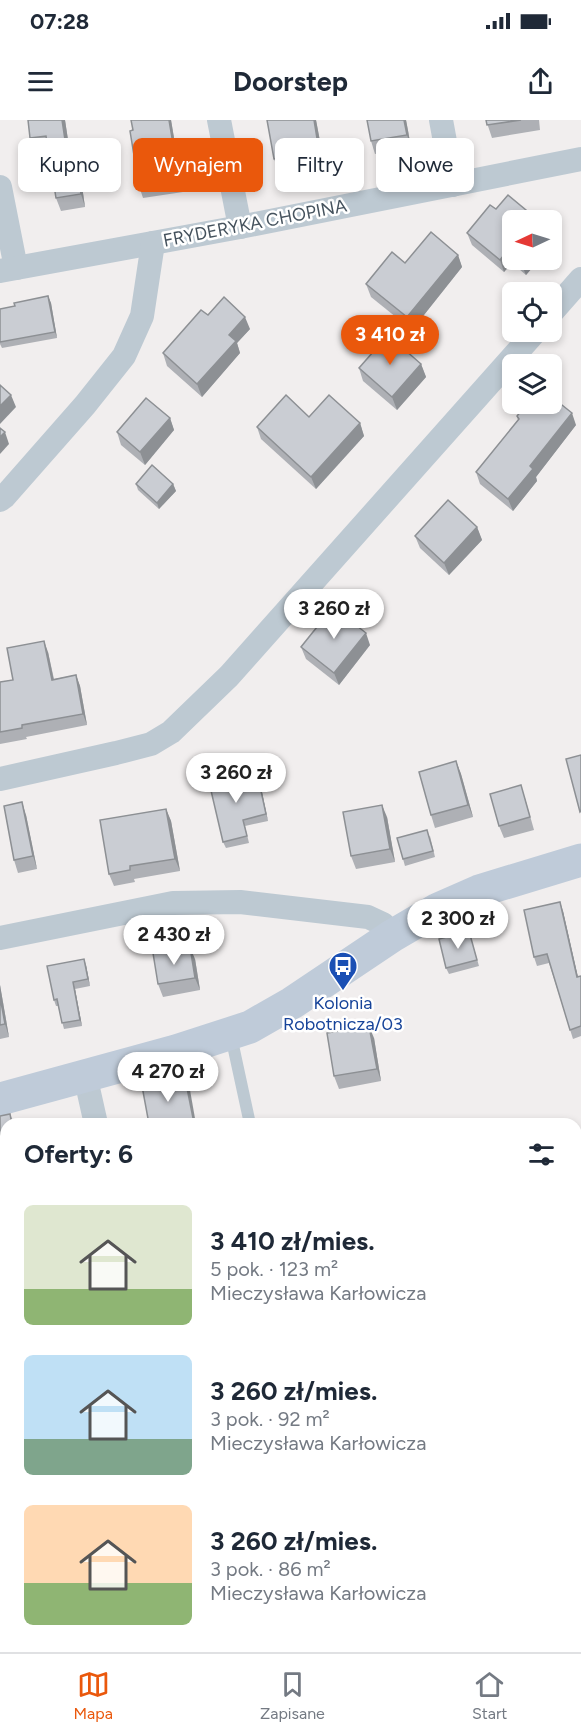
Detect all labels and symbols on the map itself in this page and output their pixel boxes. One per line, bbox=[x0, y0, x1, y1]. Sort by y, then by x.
street label: FRYDERYKA CHOPINA bbox=[161, 194, 349, 252]
north arrow bbox=[502, 210, 562, 270]
pin: 3 410 zł bbox=[328, 315, 452, 366]
pin: 3 260 zł bbox=[272, 589, 396, 640]
pin: 3 260 zł bbox=[174, 753, 298, 804]
pin: 2 300 zł bbox=[396, 899, 520, 950]
pin: 2 430 zł bbox=[112, 915, 236, 966]
bus stop icon: Kolonia Robotnicza/03 bbox=[327, 950, 359, 992]
place label: Kolonia Robotnicza/03 bbox=[283, 992, 403, 1035]
pin: 4 270 zł bbox=[106, 1052, 230, 1103]

